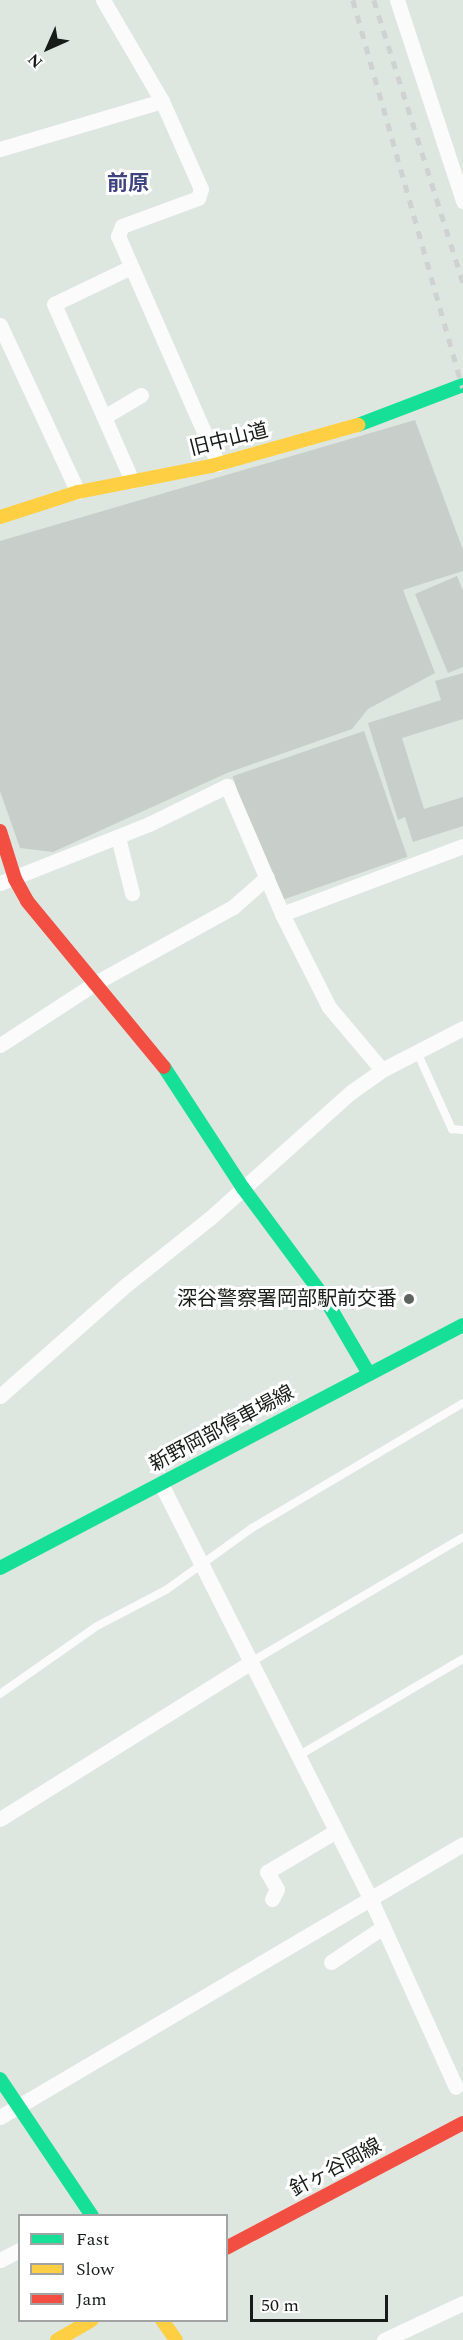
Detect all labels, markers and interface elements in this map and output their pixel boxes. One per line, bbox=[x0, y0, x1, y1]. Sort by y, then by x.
north arrow bbox=[18, 18, 78, 78]
text: N bbox=[22, 48, 48, 74]
district label: 前原 bbox=[107, 171, 149, 197]
street label: 旧中山道 bbox=[187, 419, 271, 461]
place label: 深谷警察署岡部駅前交番 bbox=[177, 1287, 397, 1311]
marker: 深谷警察署岡部駅前交番 bbox=[402, 1292, 416, 1306]
street label: 新野岡部停車場線 bbox=[146, 1381, 298, 1477]
street label: 針ヶ谷岡線 bbox=[286, 2134, 386, 2202]
legend bbox=[18, 2214, 228, 2322]
text: Fast bbox=[76, 2226, 109, 2253]
text: Slow bbox=[76, 2256, 114, 2283]
scale bar bbox=[253, 2283, 391, 2321]
text: Jam bbox=[76, 2286, 107, 2313]
text: 50 m bbox=[261, 2292, 299, 2319]

